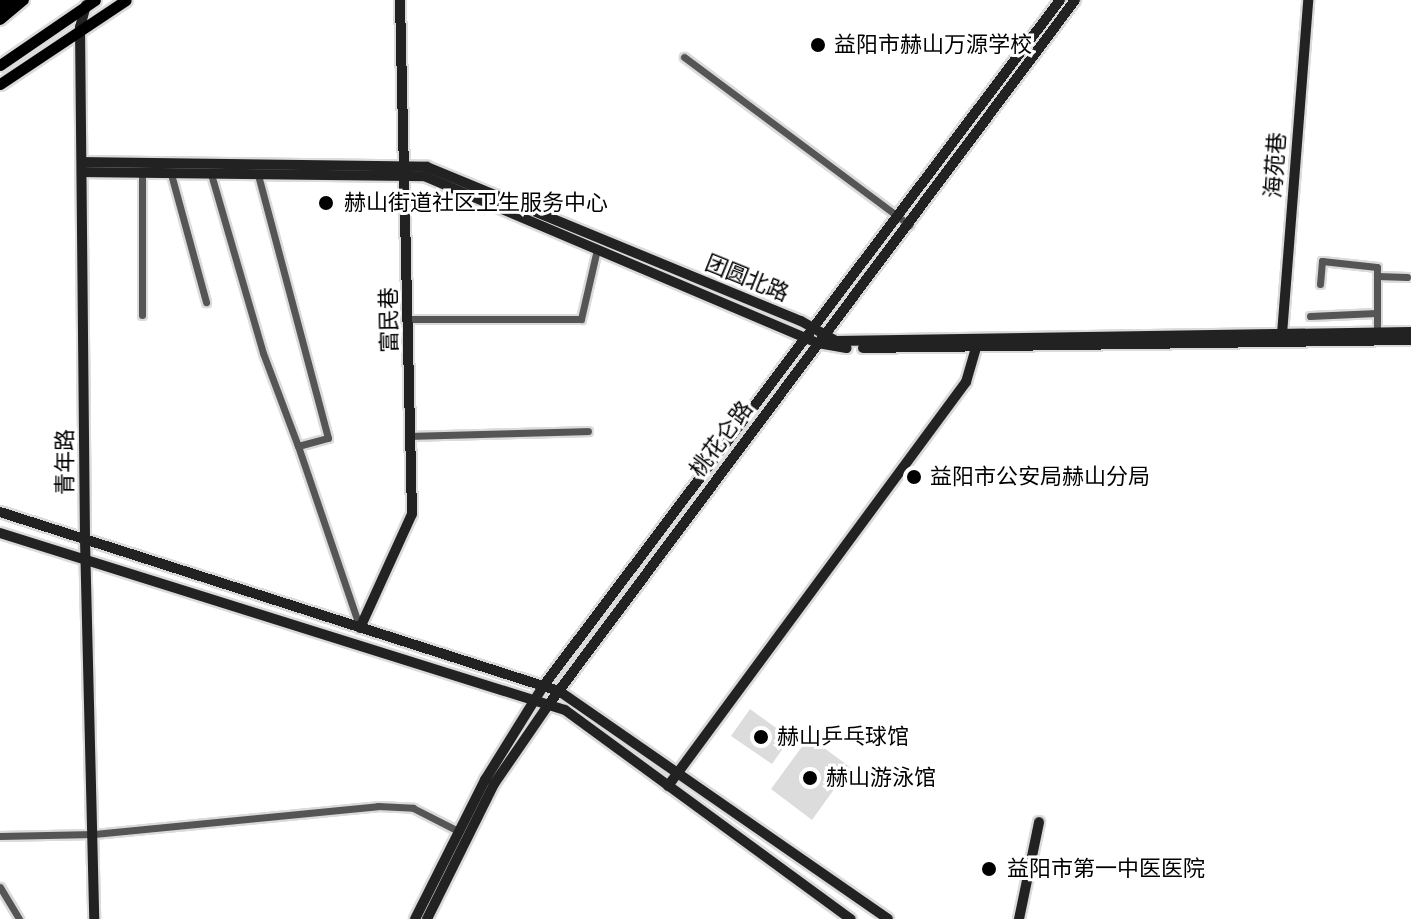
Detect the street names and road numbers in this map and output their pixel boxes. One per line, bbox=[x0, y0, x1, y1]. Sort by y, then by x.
street label: 海苑巷 bbox=[1260, 131, 1290, 199]
street label: 团圆北路 bbox=[701, 249, 793, 307]
street label: 富民巷 bbox=[375, 287, 403, 353]
street label: 桃花仑路 bbox=[684, 396, 758, 482]
street label: 青年路 bbox=[52, 429, 78, 495]

